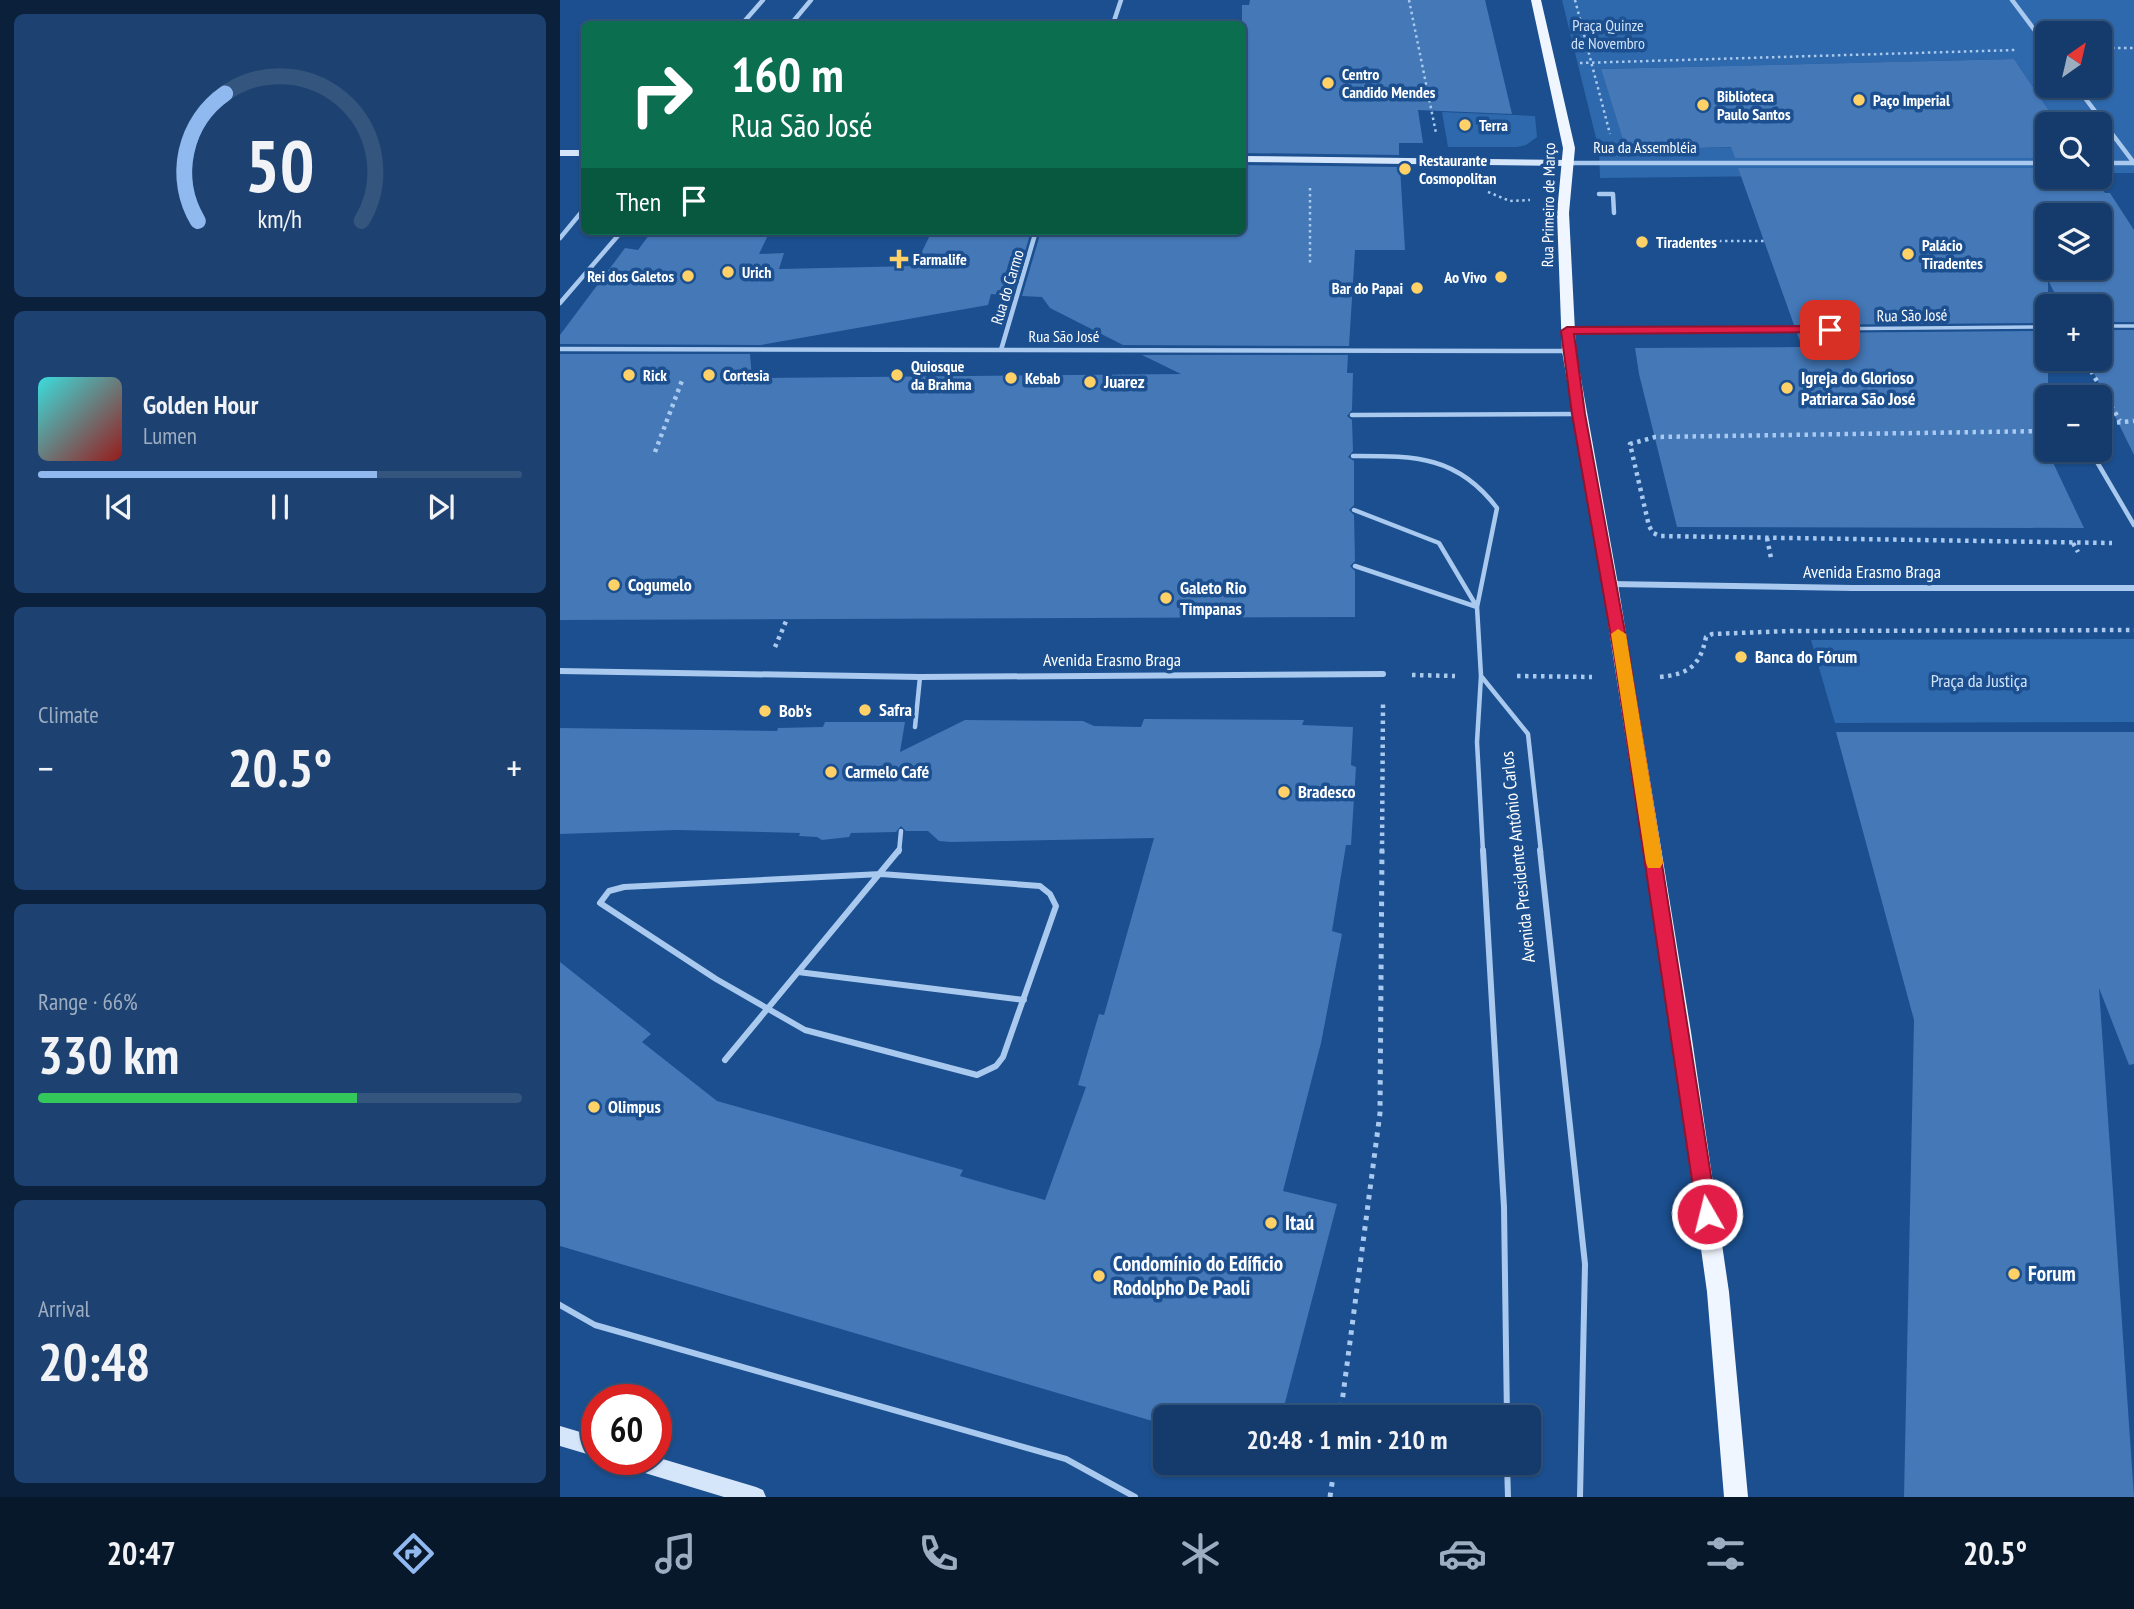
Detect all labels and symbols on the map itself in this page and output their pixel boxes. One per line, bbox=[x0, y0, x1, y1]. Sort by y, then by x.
park label: Praça Quinze de Novembro bbox=[1571, 15, 1645, 53]
north arrow bbox=[2035, 21, 2112, 98]
place label: Centro Candido Mendes bbox=[1342, 64, 1436, 102]
marker: Centro Candido Mendes bbox=[1320, 75, 1336, 91]
place label: Biblioteca Paulo Santos bbox=[1717, 86, 1791, 124]
place label: Paço Imperial bbox=[1873, 90, 1950, 110]
marker: Paço Imperial bbox=[1851, 92, 1867, 108]
marker: Biblioteca Paulo Santos bbox=[1695, 97, 1711, 113]
place label: Terra bbox=[1479, 115, 1508, 135]
marker: Terra bbox=[1457, 117, 1473, 133]
street label: Rua da Assembléia bbox=[1593, 137, 1697, 157]
street label: Rua Primeiro de Março bbox=[1537, 143, 1559, 267]
place label: Restaurante Cosmopolitan bbox=[1419, 150, 1497, 188]
marker: Restaurante Cosmopolitan bbox=[1397, 161, 1413, 177]
place label: Tiradentes bbox=[1656, 232, 1717, 252]
marker: Tiradentes bbox=[1634, 234, 1650, 250]
place label: Palácio Tiradentes bbox=[1922, 235, 1983, 273]
marker: Palácio Tiradentes bbox=[1900, 246, 1916, 262]
street label: Rua do Carmo bbox=[986, 247, 1028, 327]
place label: Farmalife bbox=[913, 249, 967, 269]
marker: Farmalife bbox=[891, 251, 907, 267]
place label: Urich bbox=[742, 262, 771, 282]
marker: Urich bbox=[720, 264, 736, 280]
place label: Rei dos Galetos bbox=[587, 266, 674, 286]
place label: Ao Vivo bbox=[1443, 267, 1487, 287]
marker: Rei dos Galetos bbox=[680, 268, 696, 284]
marker: Ao Vivo bbox=[1493, 269, 1509, 285]
place label: Bar do Papai bbox=[1332, 278, 1403, 298]
marker: Bar do Papai bbox=[1409, 280, 1425, 296]
pin bbox=[1800, 300, 1860, 360]
street label: Rua São José bbox=[1876, 304, 1948, 326]
street label: Rua São José bbox=[1029, 326, 1099, 346]
place label: Quiosque da Brahma bbox=[911, 356, 972, 394]
place label: Rick bbox=[643, 365, 667, 385]
place label: Cortesia bbox=[723, 365, 770, 385]
place label: Igreja do Glorioso Patriarca São José bbox=[1801, 366, 1916, 410]
marker: Rick bbox=[621, 367, 637, 383]
marker: Cortesia bbox=[701, 367, 717, 383]
marker: Quiosque da Brahma bbox=[889, 367, 905, 383]
place label: Kebab bbox=[1025, 368, 1060, 388]
marker: Kebab bbox=[1003, 370, 1019, 386]
place label: Juarez bbox=[1103, 370, 1145, 393]
marker: Juarez bbox=[1082, 374, 1098, 390]
marker: Igreja do Glorioso Patriarca São José bbox=[1779, 380, 1795, 396]
street label: Avenida Erasmo Braga bbox=[1803, 560, 1941, 583]
place label: Cogumelo bbox=[628, 573, 692, 596]
place label: Galeto Rio Timpanas bbox=[1180, 576, 1247, 620]
marker: Cogumelo bbox=[606, 577, 622, 593]
marker: Galeto Rio Timpanas bbox=[1158, 590, 1174, 606]
place label: Banca do Fórum bbox=[1755, 645, 1857, 668]
street label: Avenida Erasmo Braga bbox=[1043, 648, 1181, 671]
marker: Banca do Fórum bbox=[1733, 649, 1749, 665]
park label: Praça da Justiça bbox=[1931, 669, 2027, 692]
place label: Safra bbox=[879, 698, 912, 721]
place label: Bob's bbox=[779, 699, 812, 722]
marker: Safra bbox=[857, 702, 873, 718]
marker: Bob's bbox=[757, 703, 773, 719]
street label: Avenida Presidente Antônio Carlos bbox=[1495, 750, 1540, 964]
place label: Carmelo Café bbox=[845, 760, 930, 783]
marker: Carmelo Café bbox=[823, 764, 839, 780]
place label: Bradesco bbox=[1298, 780, 1356, 803]
marker: Bradesco bbox=[1276, 784, 1292, 800]
place label: Olimpus bbox=[608, 1095, 661, 1118]
marker: Olimpus bbox=[586, 1099, 602, 1115]
position arrow bbox=[1670, 1177, 1744, 1251]
place label: Itaú bbox=[1285, 1209, 1314, 1236]
marker: Itaú bbox=[1263, 1215, 1279, 1231]
place label: Condomínio do Edíficio Rodolpho De Paoli bbox=[1113, 1250, 1283, 1301]
place label: Forum bbox=[2028, 1260, 2076, 1287]
marker: Forum bbox=[2006, 1266, 2022, 1282]
marker: Condomínio do Edíficio Rodolpho De Paoli bbox=[1091, 1268, 1107, 1284]
speed limit sign: 60 bbox=[581, 1384, 672, 1475]

